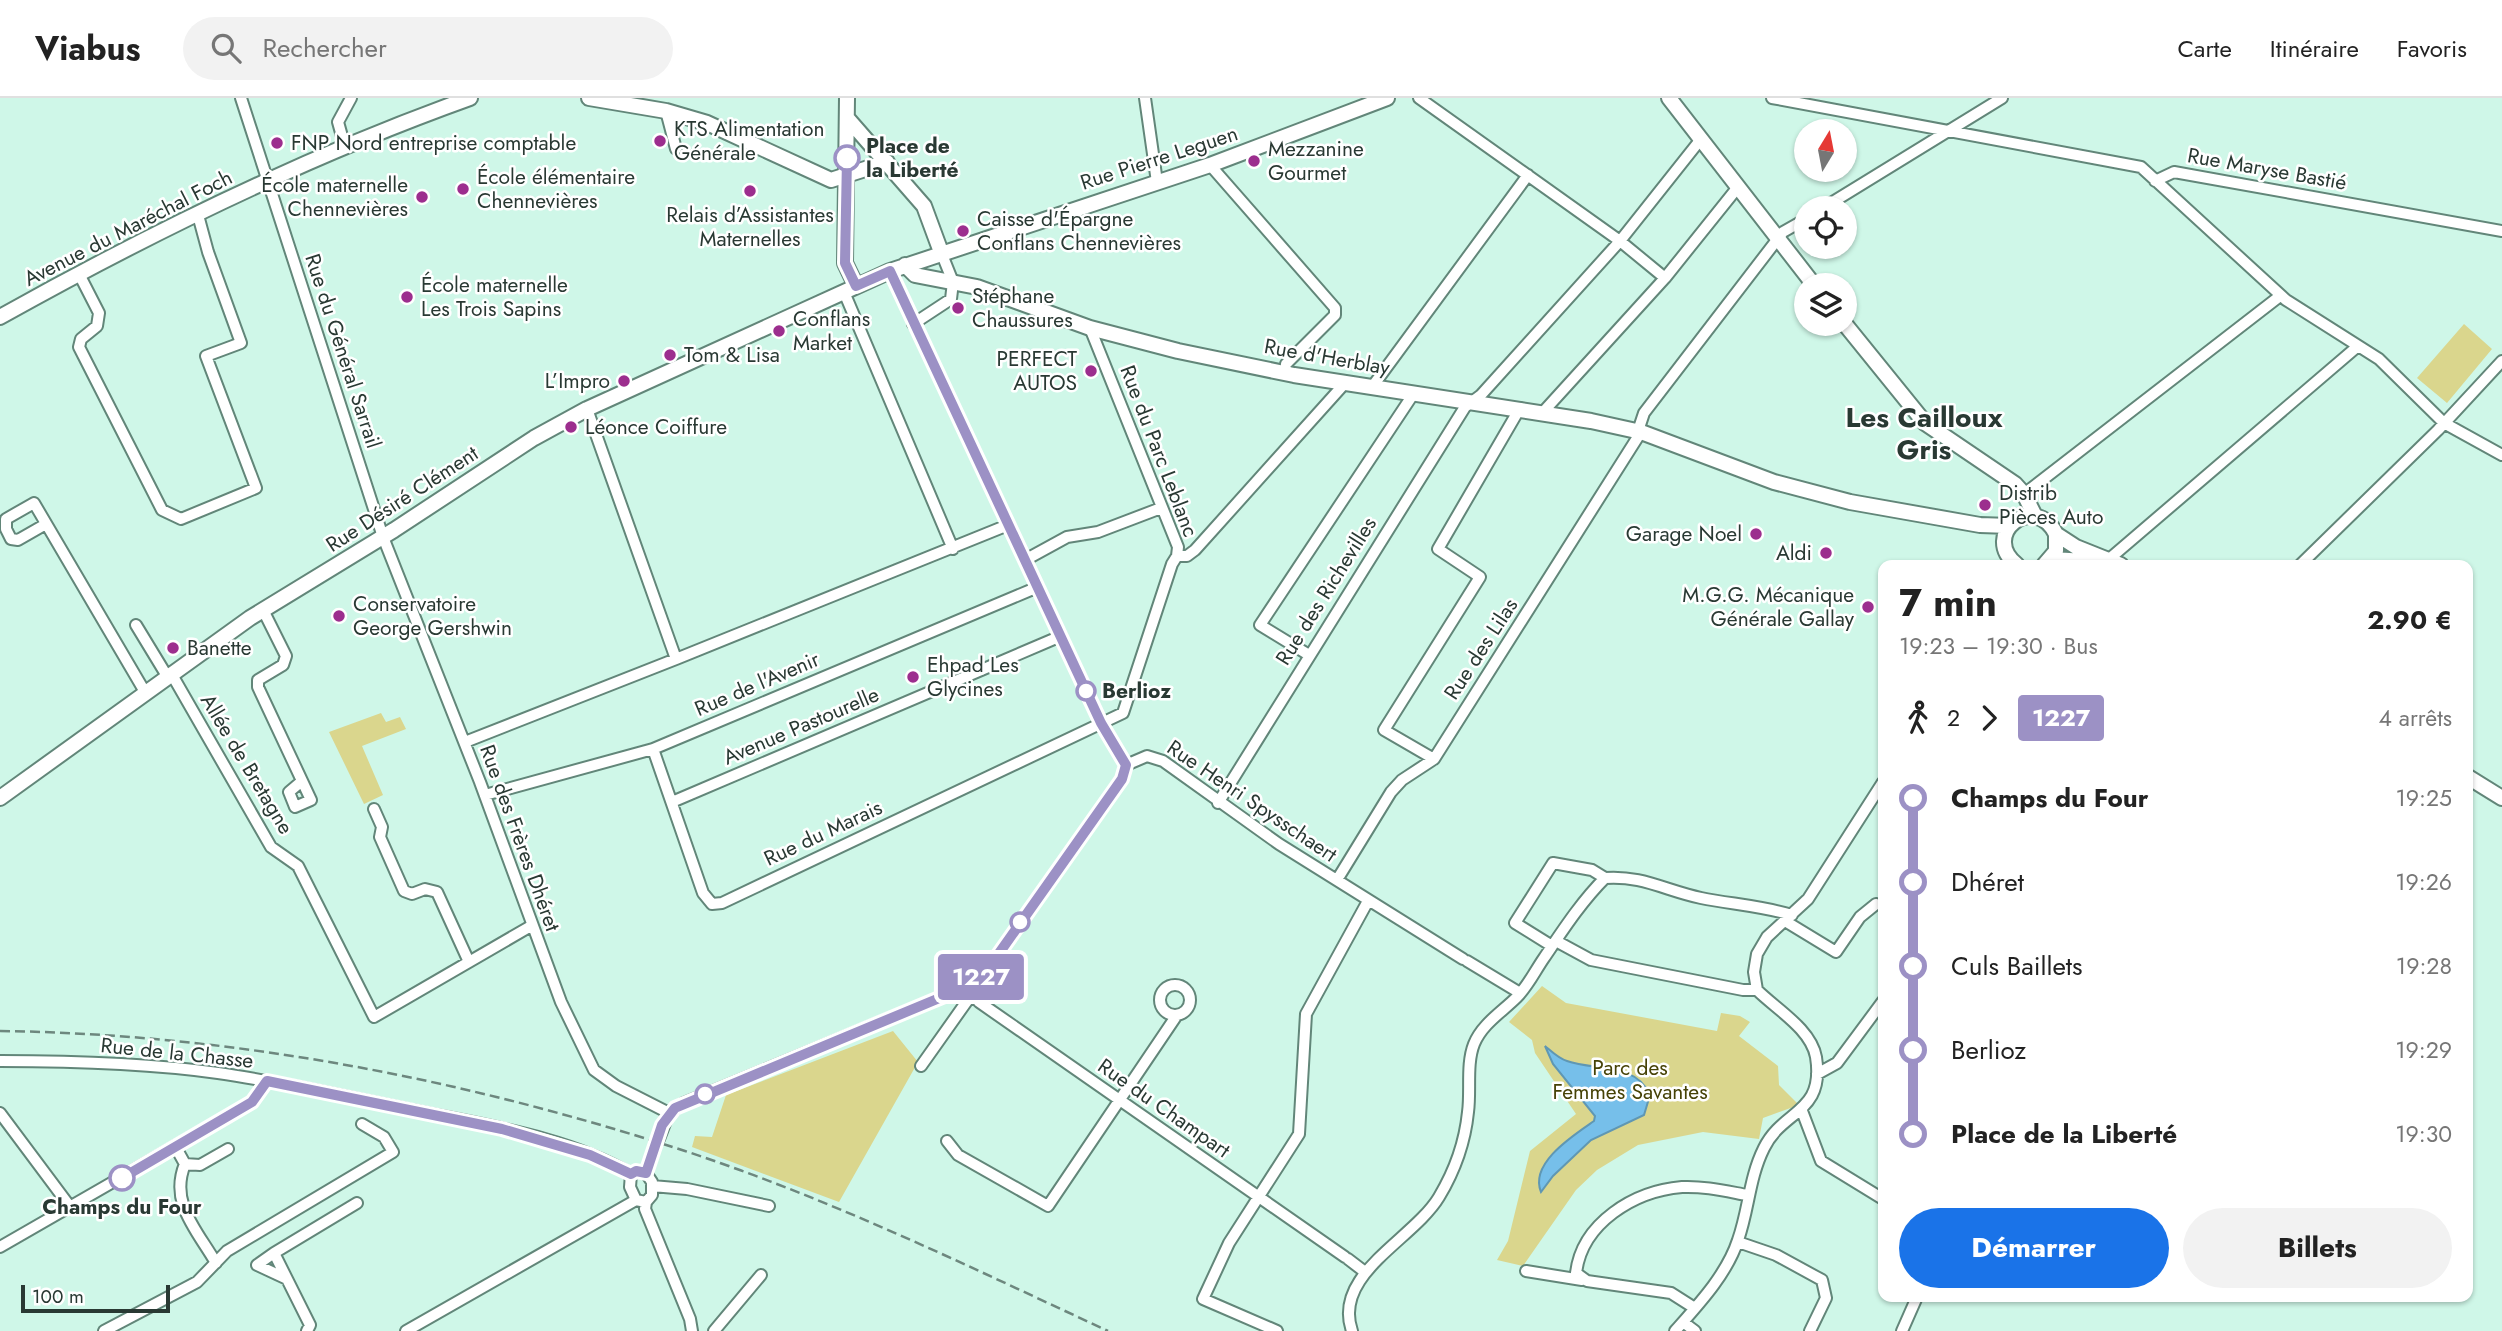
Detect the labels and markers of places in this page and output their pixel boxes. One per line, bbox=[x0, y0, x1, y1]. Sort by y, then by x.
place label: KTS Alimentation Générale bbox=[674, 114, 825, 168]
place label: FNP Nord entreprise comptable bbox=[291, 128, 576, 158]
place label: Place de la Liberté bbox=[866, 131, 959, 185]
marker: KTS Alimentation Générale bbox=[652, 133, 668, 149]
place label: Mezzanine Gourmet bbox=[1268, 134, 1364, 188]
marker: FNP Nord entreprise comptable bbox=[269, 135, 285, 151]
marker: Place de la Liberté bbox=[834, 145, 860, 171]
marker: Mezzanine Gourmet bbox=[1246, 153, 1262, 169]
place label: École élémentaire Chennevières bbox=[477, 162, 635, 216]
place label: École maternelle Chennevières bbox=[261, 170, 408, 224]
marker: École élémentaire Chennevières bbox=[455, 181, 471, 197]
marker: Relais d’Assistantes Maternelles bbox=[742, 183, 758, 199]
marker: École maternelle Chennevières bbox=[414, 189, 430, 205]
place label: Relais d’Assistantes Maternelles bbox=[666, 200, 834, 254]
place label: Caisse d'Épargne Conflans Chennevières bbox=[977, 204, 1181, 258]
marker: Caisse d'Épargne Conflans Chennevières bbox=[955, 223, 971, 239]
place label: École maternelle Les Trois Sapins bbox=[421, 270, 568, 324]
place label: Stéphane Chaussures bbox=[972, 281, 1073, 335]
marker: École maternelle Les Trois Sapins bbox=[399, 289, 415, 305]
marker: Stéphane Chaussures bbox=[950, 300, 966, 316]
place label: Conflans Market bbox=[793, 304, 870, 358]
marker: Conflans Market bbox=[771, 323, 787, 339]
place label: Tom & Lisa bbox=[684, 340, 780, 370]
place label: PERFECT AUTOS bbox=[997, 344, 1077, 398]
marker: Tom & Lisa bbox=[662, 347, 678, 363]
marker: PERFECT AUTOS bbox=[1083, 363, 1099, 379]
place label: L’Impro bbox=[545, 366, 610, 396]
marker: L’Impro bbox=[616, 373, 632, 389]
place label: Léonce Coiffure bbox=[585, 412, 727, 442]
marker: Léonce Coiffure bbox=[563, 419, 579, 435]
place label: Distrib Pièces Auto bbox=[1999, 478, 2103, 532]
marker: Distrib Pièces Auto bbox=[1977, 497, 1993, 513]
place label: Garage Noel bbox=[1626, 519, 1742, 549]
marker: Garage Noel bbox=[1748, 526, 1764, 542]
place label: Aldi bbox=[1776, 538, 1812, 568]
marker: Aldi bbox=[1818, 545, 1834, 561]
place label: M.G.G. Mécanique Générale Gallay bbox=[1682, 580, 1855, 634]
place label: Conservatoire George Gershwin bbox=[353, 589, 512, 643]
marker: M.G.G. Mécanique Générale Gallay bbox=[1860, 599, 1876, 615]
marker: Conservatoire George Gershwin bbox=[331, 608, 347, 624]
place label: Banette bbox=[187, 633, 252, 663]
marker: Banette bbox=[165, 640, 181, 656]
place label: Ehpad Les Glycines bbox=[927, 650, 1019, 704]
marker: Ehpad Les Glycines bbox=[905, 669, 921, 685]
place label: Berlioz bbox=[1102, 676, 1171, 706]
marker: Berlioz bbox=[1076, 681, 1096, 701]
unlabelled marker bbox=[1010, 912, 1030, 932]
unlabelled marker bbox=[695, 1084, 715, 1104]
marker: Champs du Four bbox=[109, 1165, 135, 1191]
place label: Champs du Four bbox=[42, 1192, 202, 1222]

